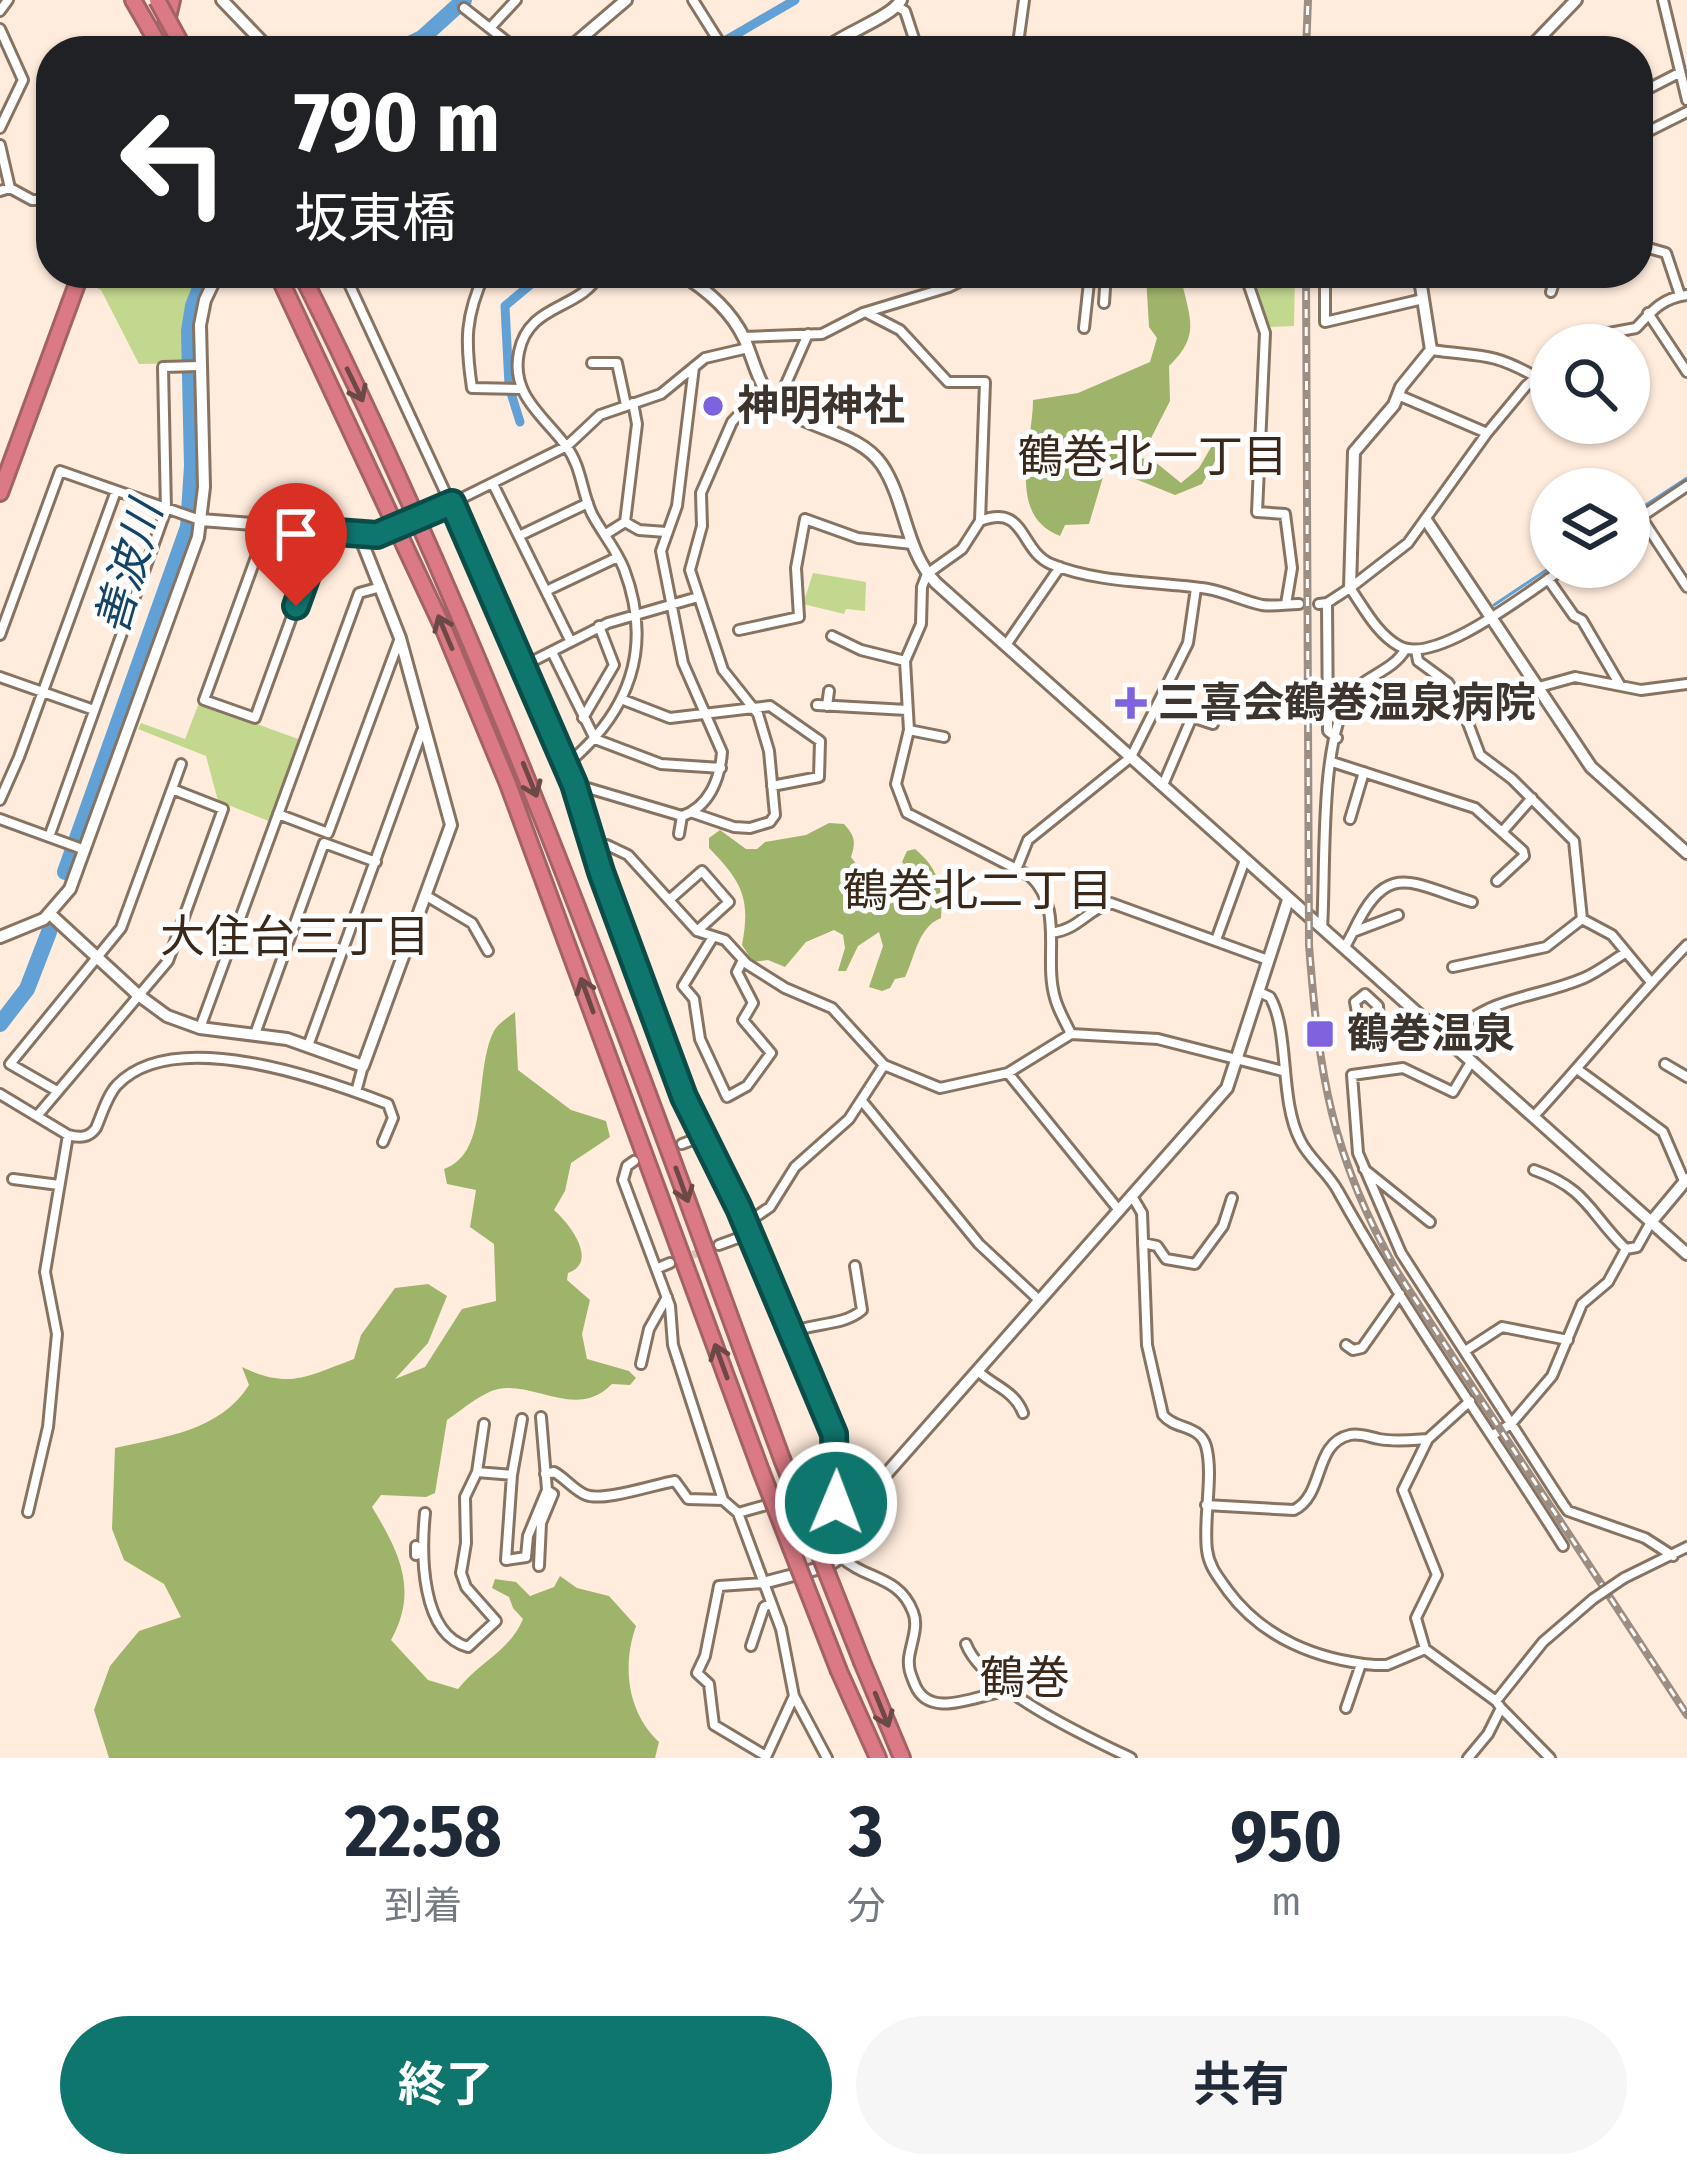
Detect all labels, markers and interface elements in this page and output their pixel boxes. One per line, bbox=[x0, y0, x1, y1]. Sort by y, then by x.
text: 790 m bbox=[294, 72, 500, 173]
icon: left bbox=[96, 84, 252, 240]
text: 坂東橋 bbox=[294, 187, 456, 251]
map controls bbox=[1530, 324, 1650, 588]
button: search bbox=[1530, 324, 1650, 444]
one-way arrow bbox=[345, 366, 367, 402]
place label: 神明神社 bbox=[737, 381, 905, 431]
marker: 神明神社 bbox=[700, 393, 726, 419]
district label: 鶴巻北一丁目 bbox=[1018, 430, 1288, 484]
button: layers bbox=[1530, 468, 1650, 588]
pin bbox=[245, 483, 347, 606]
water label: 善波川 bbox=[84, 492, 175, 640]
icon: arrive bbox=[263, 501, 329, 567]
one-way arrow bbox=[433, 614, 454, 651]
place label: 三喜会鶴巻温泉病院 bbox=[1158, 678, 1536, 728]
marker: 三喜会鶴巻温泉病院 bbox=[1115, 687, 1147, 719]
one-way arrow bbox=[521, 761, 542, 798]
district label: 鶴巻北二丁目 bbox=[843, 864, 1113, 918]
district label: 大住台三丁目 bbox=[160, 910, 430, 964]
one-way arrow bbox=[575, 977, 597, 1014]
place label: 鶴巻温泉 bbox=[1347, 1009, 1515, 1059]
marker: 鶴巻温泉 bbox=[1304, 1018, 1336, 1050]
one-way arrow bbox=[673, 1165, 694, 1202]
one-way arrow bbox=[709, 1343, 730, 1380]
position arrow bbox=[773, 1440, 899, 1566]
district label: 鶴巻 bbox=[980, 1651, 1070, 1705]
one-way arrow bbox=[873, 1691, 894, 1728]
text: 22:58 bbox=[345, 1789, 502, 1875]
text: 3 bbox=[849, 1789, 883, 1875]
text: 950 bbox=[1230, 1794, 1342, 1880]
text: m bbox=[1271, 1879, 1301, 1925]
text: 到着 bbox=[384, 1883, 462, 1929]
text: 分 bbox=[847, 1883, 886, 1929]
button: 終了 bbox=[60, 2016, 832, 2154]
button: 共有 bbox=[856, 2016, 1627, 2154]

